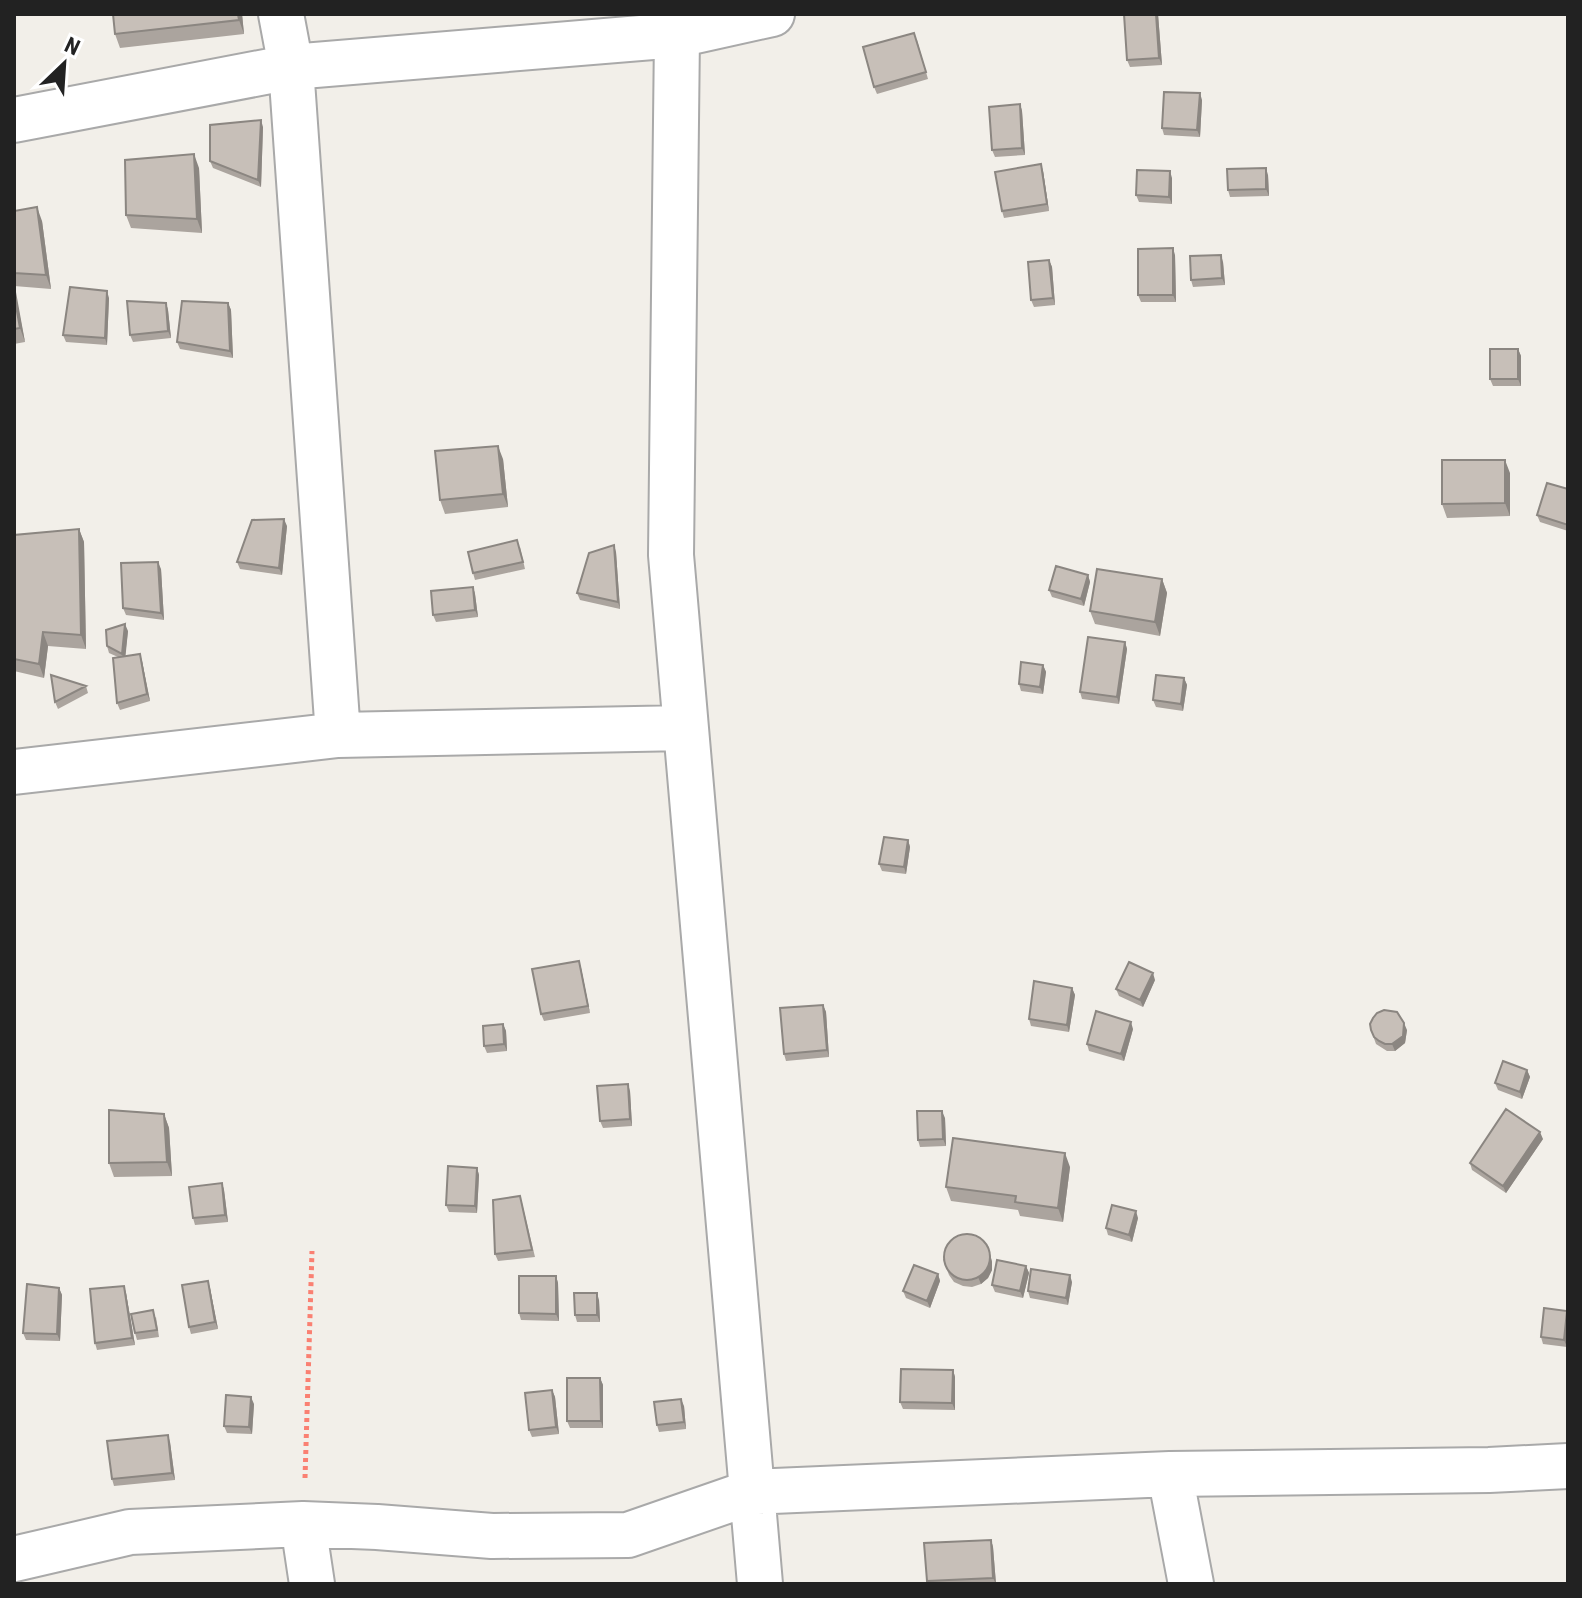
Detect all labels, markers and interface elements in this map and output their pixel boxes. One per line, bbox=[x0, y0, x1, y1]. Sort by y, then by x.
north arrow bbox=[24, 24, 104, 104]
text: N bbox=[61, 32, 84, 61]

